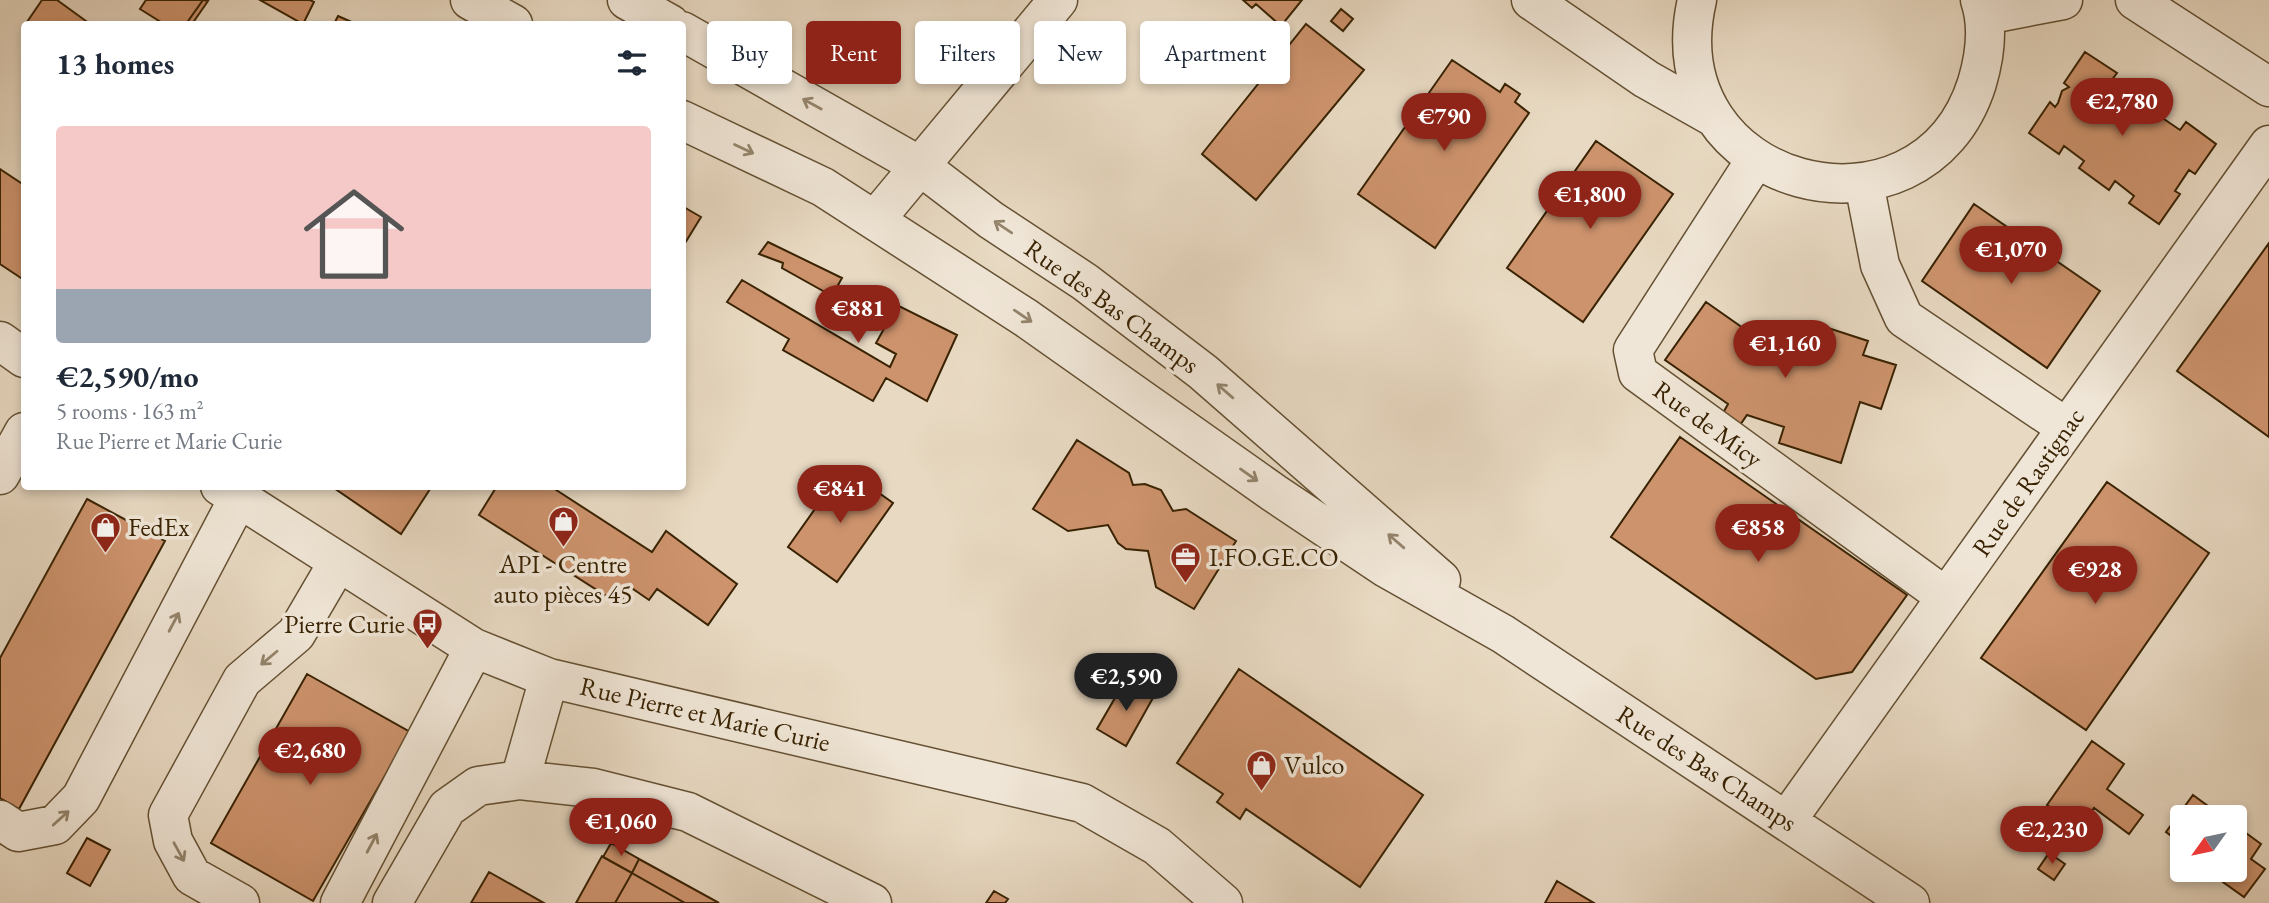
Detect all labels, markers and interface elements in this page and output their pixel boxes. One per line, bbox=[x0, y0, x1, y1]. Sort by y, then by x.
chip: Buy bbox=[707, 21, 792, 84]
chip: Rent bbox=[806, 21, 901, 84]
chip: Filters bbox=[915, 21, 1020, 84]
chip: New bbox=[1034, 21, 1126, 84]
chip: Apartment bbox=[1140, 21, 1290, 84]
text: 13 homes bbox=[56, 44, 174, 83]
icon: filters bbox=[613, 44, 651, 82]
pin: €2,780 bbox=[2065, 78, 2179, 138]
text: €2,780 bbox=[2086, 86, 2158, 116]
pin: €790 bbox=[1403, 94, 1485, 153]
one-way arrow bbox=[802, 97, 822, 111]
text: €790 bbox=[1417, 101, 1471, 131]
one-way arrow bbox=[733, 143, 754, 156]
icon: home bbox=[291, 171, 417, 297]
pin: €1,800 bbox=[1533, 172, 1647, 231]
text: €1,800 bbox=[1554, 179, 1626, 209]
one-way arrow bbox=[993, 220, 1013, 234]
pin: €1,070 bbox=[1954, 226, 2068, 286]
street label: Rue des Bas Champs bbox=[1018, 231, 1206, 381]
text: €1,070 bbox=[1975, 234, 2047, 264]
pin: €881 bbox=[817, 286, 899, 345]
text: €881 bbox=[831, 293, 885, 323]
one-way arrow bbox=[1013, 309, 1032, 323]
pin: €1,160 bbox=[1728, 320, 1842, 380]
text: €1,160 bbox=[1749, 328, 1821, 358]
text: €2,590/mo bbox=[56, 357, 199, 396]
street label: Rue de Micy bbox=[1647, 373, 1770, 476]
one-way arrow bbox=[1217, 383, 1234, 400]
text: 5 rooms · 163 m² bbox=[56, 396, 204, 426]
street label: Rue de Rastignac bbox=[1964, 401, 2092, 563]
text: Rue Pierre et Marie Curie bbox=[56, 426, 282, 456]
pin: €841 bbox=[799, 466, 881, 525]
one-way arrow bbox=[1239, 468, 1258, 482]
text: €841 bbox=[813, 473, 867, 503]
shop icon: API - Centre auto pièces 45 bbox=[546, 504, 580, 548]
pin: €858 bbox=[1717, 504, 1799, 564]
shop icon: FedEx bbox=[88, 510, 122, 554]
place label: FedEx bbox=[128, 510, 190, 544]
text: €858 bbox=[1731, 512, 1785, 542]
one-way arrow bbox=[1388, 533, 1406, 549]
office icon: I.FO.GE.CO bbox=[1169, 540, 1203, 584]
place label: I.FO.GE.CO bbox=[1209, 540, 1339, 574]
pin: €928 bbox=[2054, 546, 2136, 606]
place label: API - Centre auto pièces 45 bbox=[494, 547, 632, 611]
text: €928 bbox=[2068, 554, 2122, 584]
place label: Pierre Curie bbox=[284, 607, 405, 641]
bus stop icon: Pierre Curie bbox=[411, 607, 445, 651]
one-way arrow bbox=[168, 612, 181, 633]
one-way arrow bbox=[260, 650, 278, 665]
pin: €2,590 bbox=[1069, 654, 1183, 713]
text: €2,590 bbox=[1090, 661, 1162, 691]
street label: Rue Pierre et Marie Curie bbox=[577, 669, 833, 759]
street label: Rue des Bas Champs bbox=[1610, 697, 1804, 839]
pin: €2,680 bbox=[253, 728, 367, 787]
text: €2,680 bbox=[274, 735, 346, 765]
shop icon: Vulco bbox=[1244, 748, 1278, 792]
place label: Vulco bbox=[1284, 748, 1344, 782]
pin: €1,060 bbox=[564, 798, 678, 858]
north arrow bbox=[2170, 805, 2247, 882]
map controls bbox=[2170, 805, 2247, 882]
text: €1,060 bbox=[585, 806, 657, 836]
pin: €2,230 bbox=[1995, 806, 2109, 866]
one-way arrow bbox=[52, 810, 70, 826]
text: €2,230 bbox=[2016, 814, 2088, 844]
one-way arrow bbox=[365, 833, 379, 853]
one-way arrow bbox=[173, 841, 186, 862]

